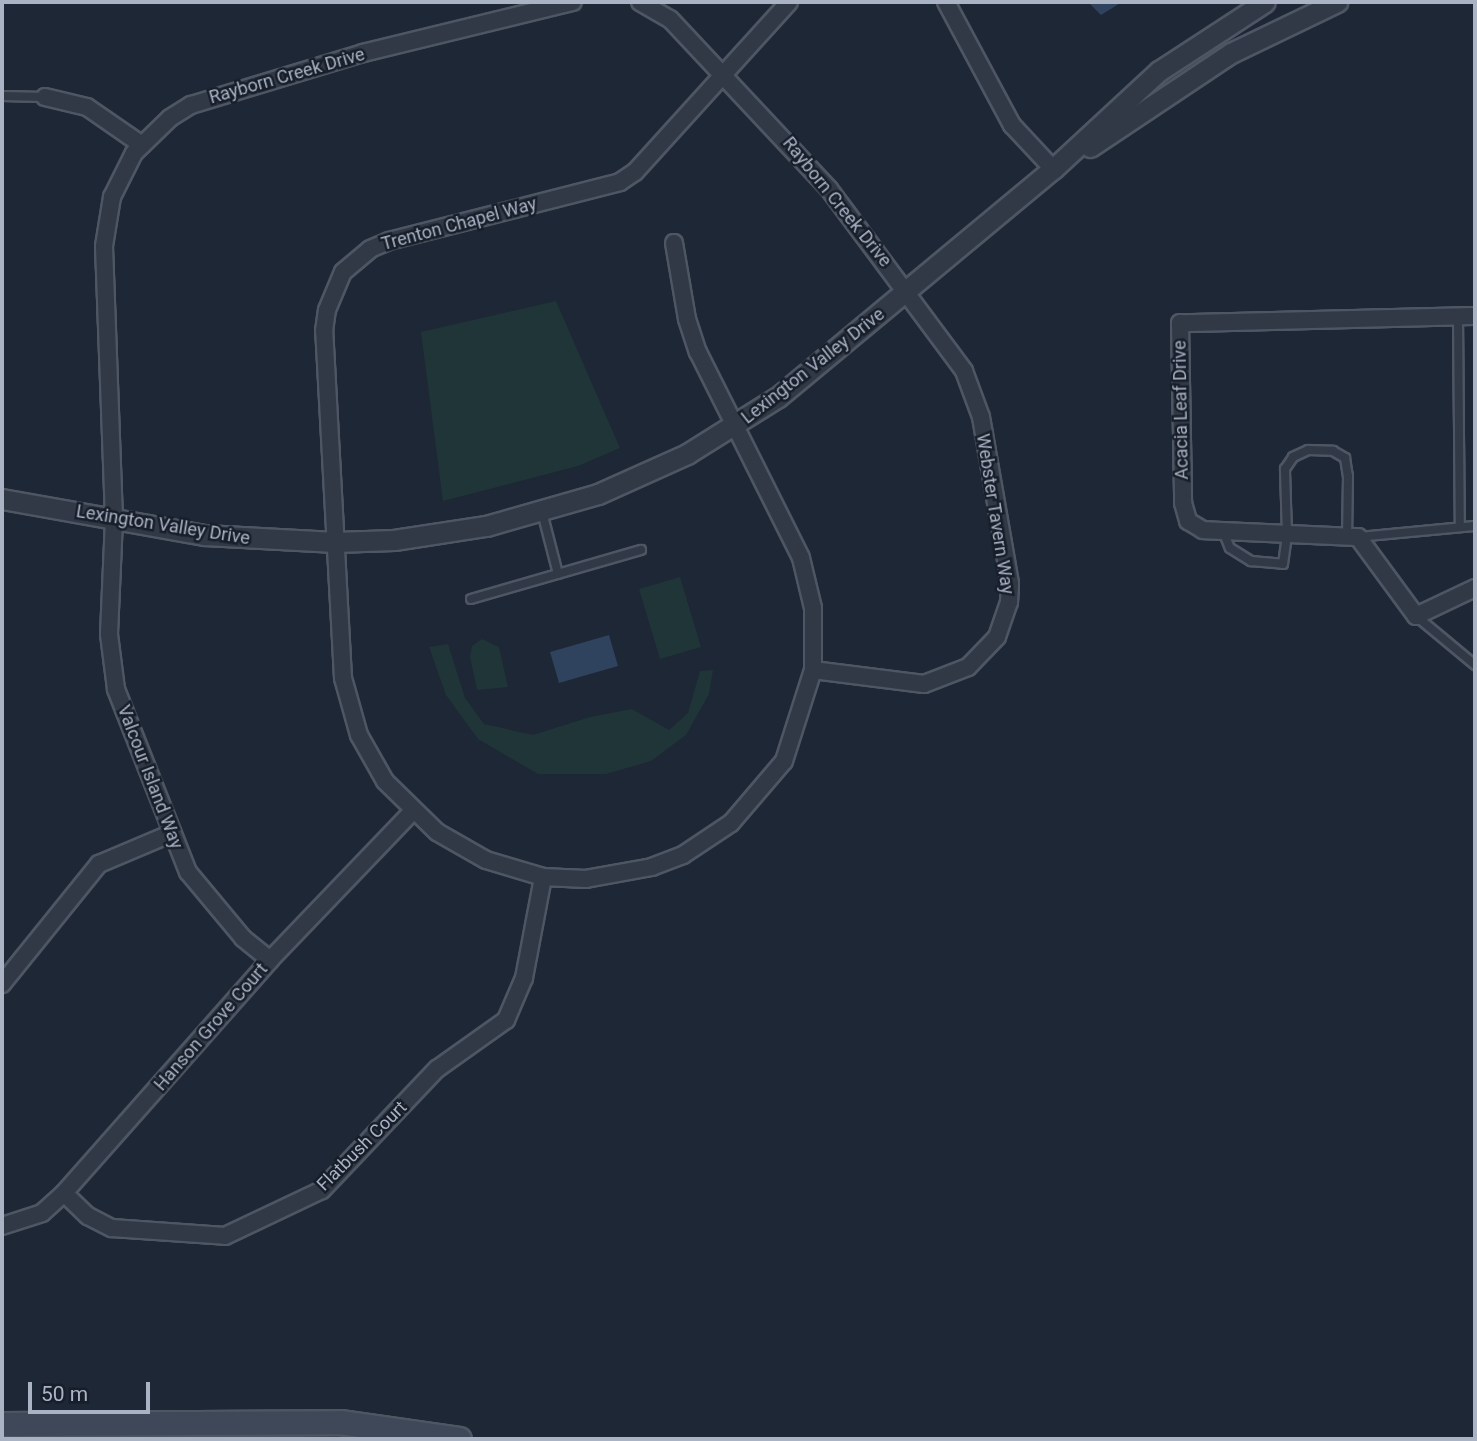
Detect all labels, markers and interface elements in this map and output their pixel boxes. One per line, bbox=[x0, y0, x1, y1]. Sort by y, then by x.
street label: Rayborn Creek Drive bbox=[207, 43, 367, 109]
street label: Rayborn Creek Drive bbox=[778, 133, 896, 271]
street label: Trenton Chapel Way bbox=[379, 193, 539, 255]
street label: Lexington Valley Drive bbox=[737, 303, 889, 429]
street label: Acacia Leaf Drive bbox=[1169, 340, 1193, 480]
street label: Webster Tavern Way bbox=[972, 432, 1018, 596]
street label: Lexington Valley Drive bbox=[75, 501, 251, 549]
street label: Valcour Island Way bbox=[113, 702, 187, 852]
street label: Hanson Grove Court bbox=[150, 959, 272, 1095]
street label: Flatbush Court bbox=[313, 1097, 411, 1195]
scale bar bbox=[32, 1368, 154, 1412]
text: 50 m bbox=[41, 1382, 88, 1406]

